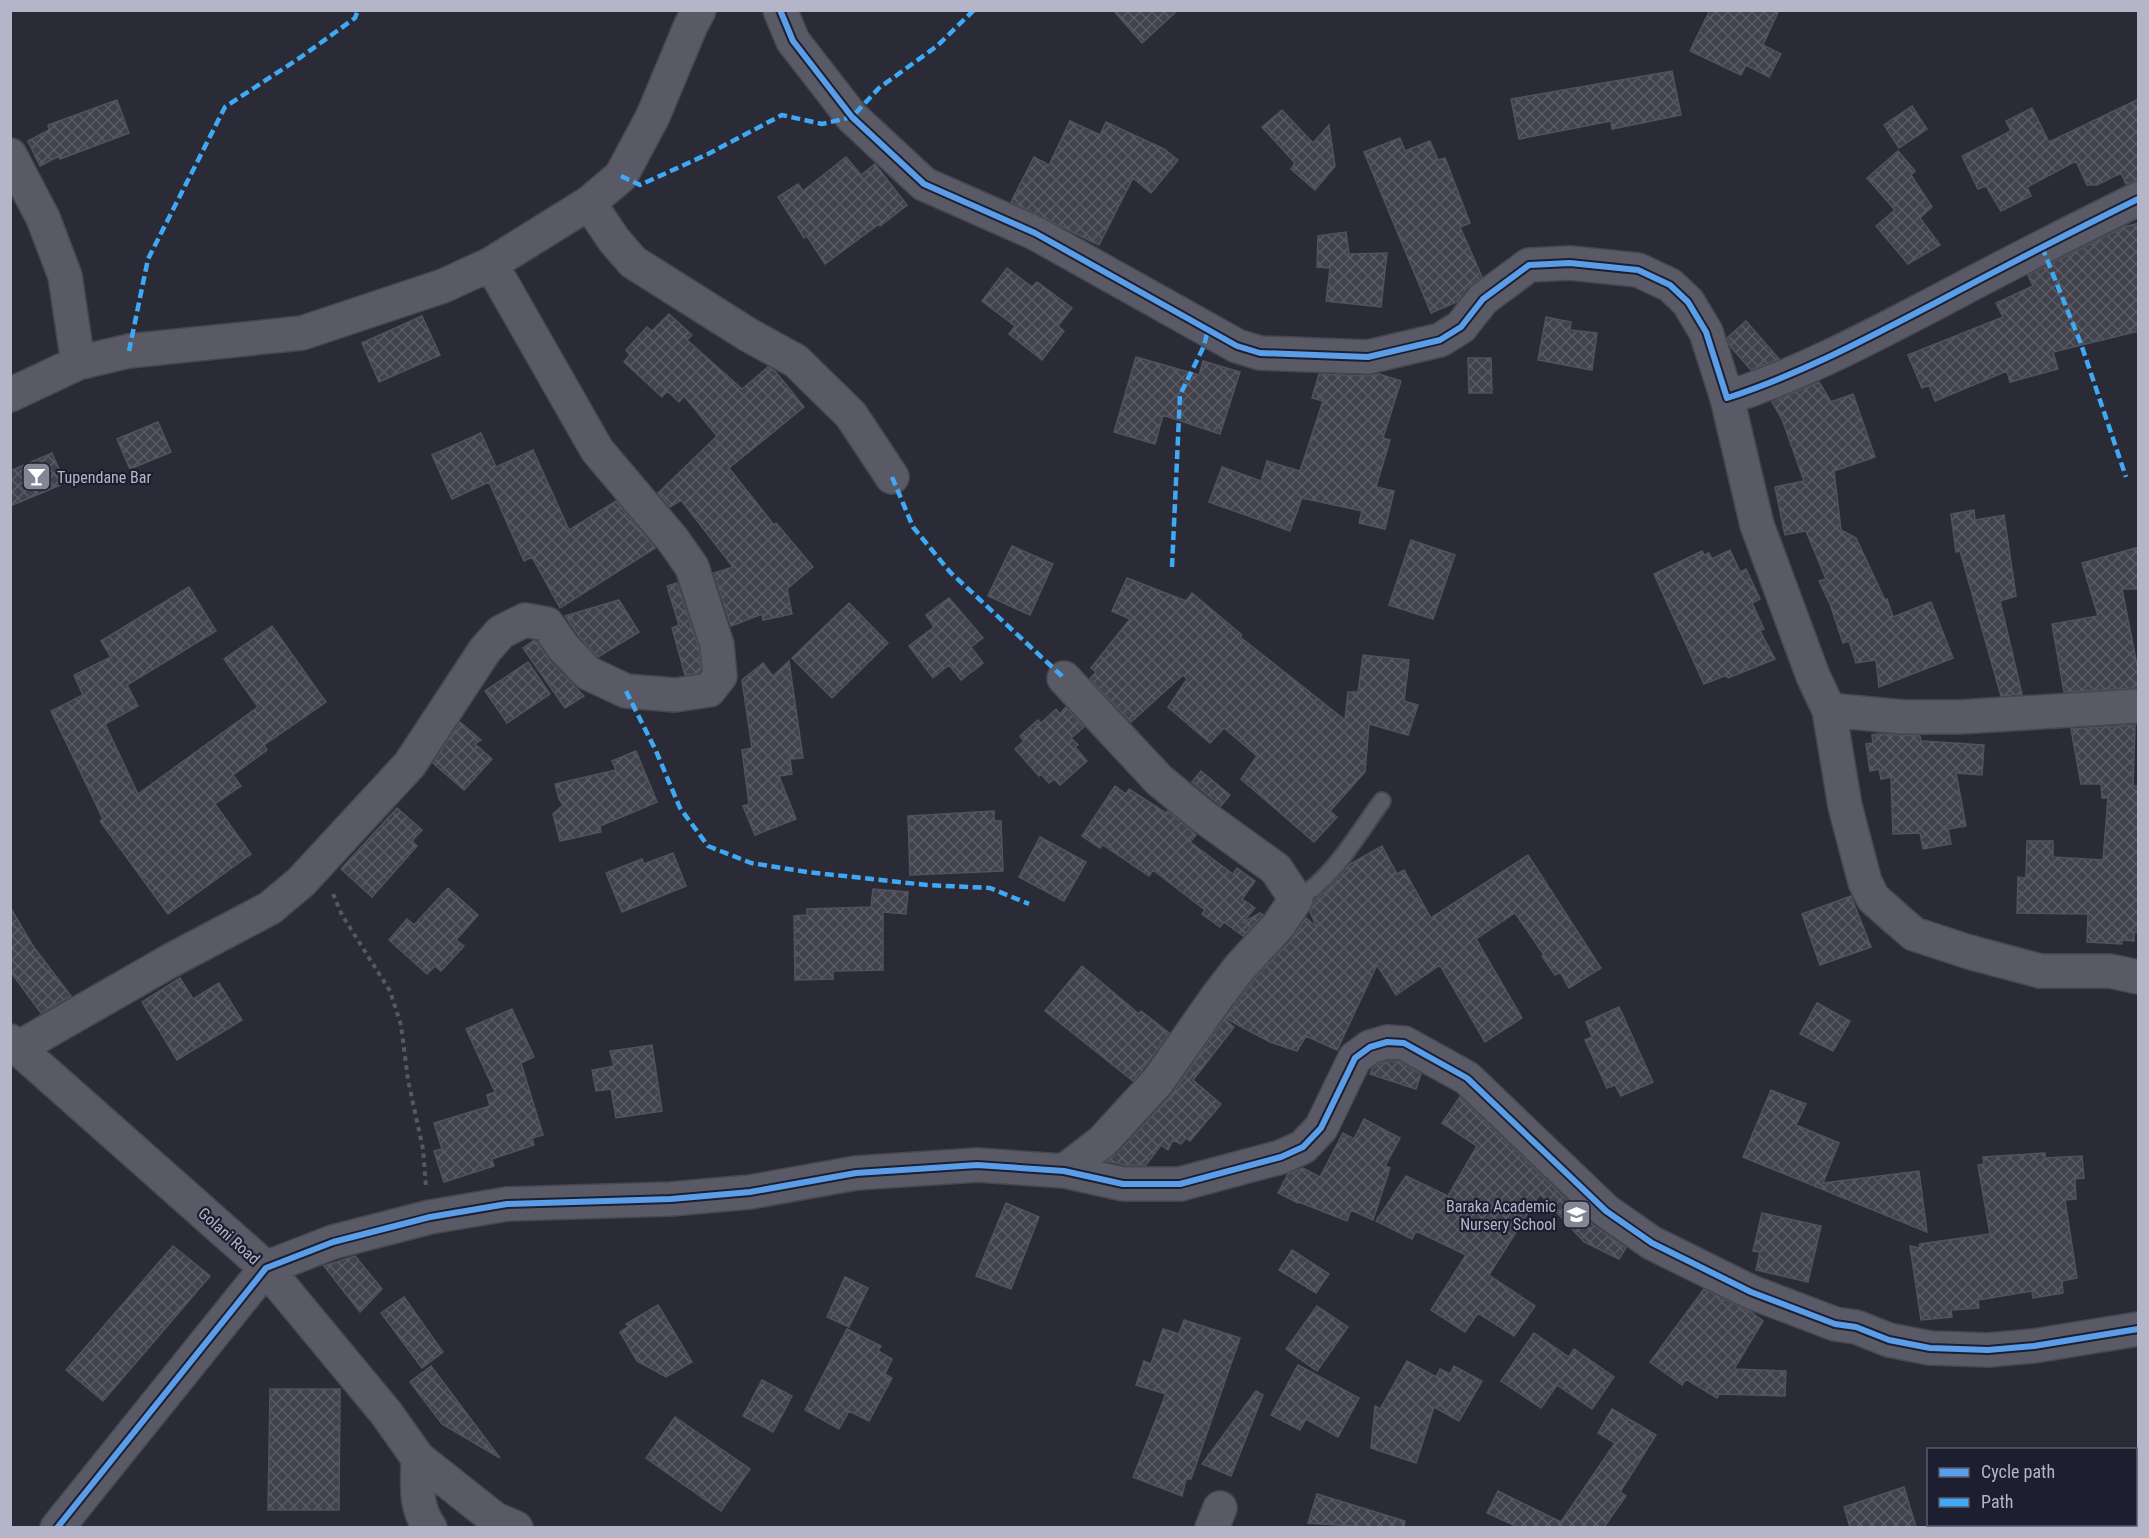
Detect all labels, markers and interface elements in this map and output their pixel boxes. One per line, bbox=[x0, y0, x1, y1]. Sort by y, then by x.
bar icon: Tupendane Bar bbox=[20, 461, 52, 493]
place label: Tupendane Bar bbox=[57, 468, 151, 487]
place label: Baraka Academic Nursery School bbox=[1446, 1197, 1556, 1234]
school or university icon: Baraka Academic Nursery School bbox=[1561, 1199, 1593, 1231]
street label: Golani Road bbox=[194, 1203, 264, 1269]
legend bbox=[1927, 1448, 2137, 1526]
text: Cycle path bbox=[1981, 1461, 2055, 1482]
text: Path bbox=[1981, 1491, 2014, 1512]

